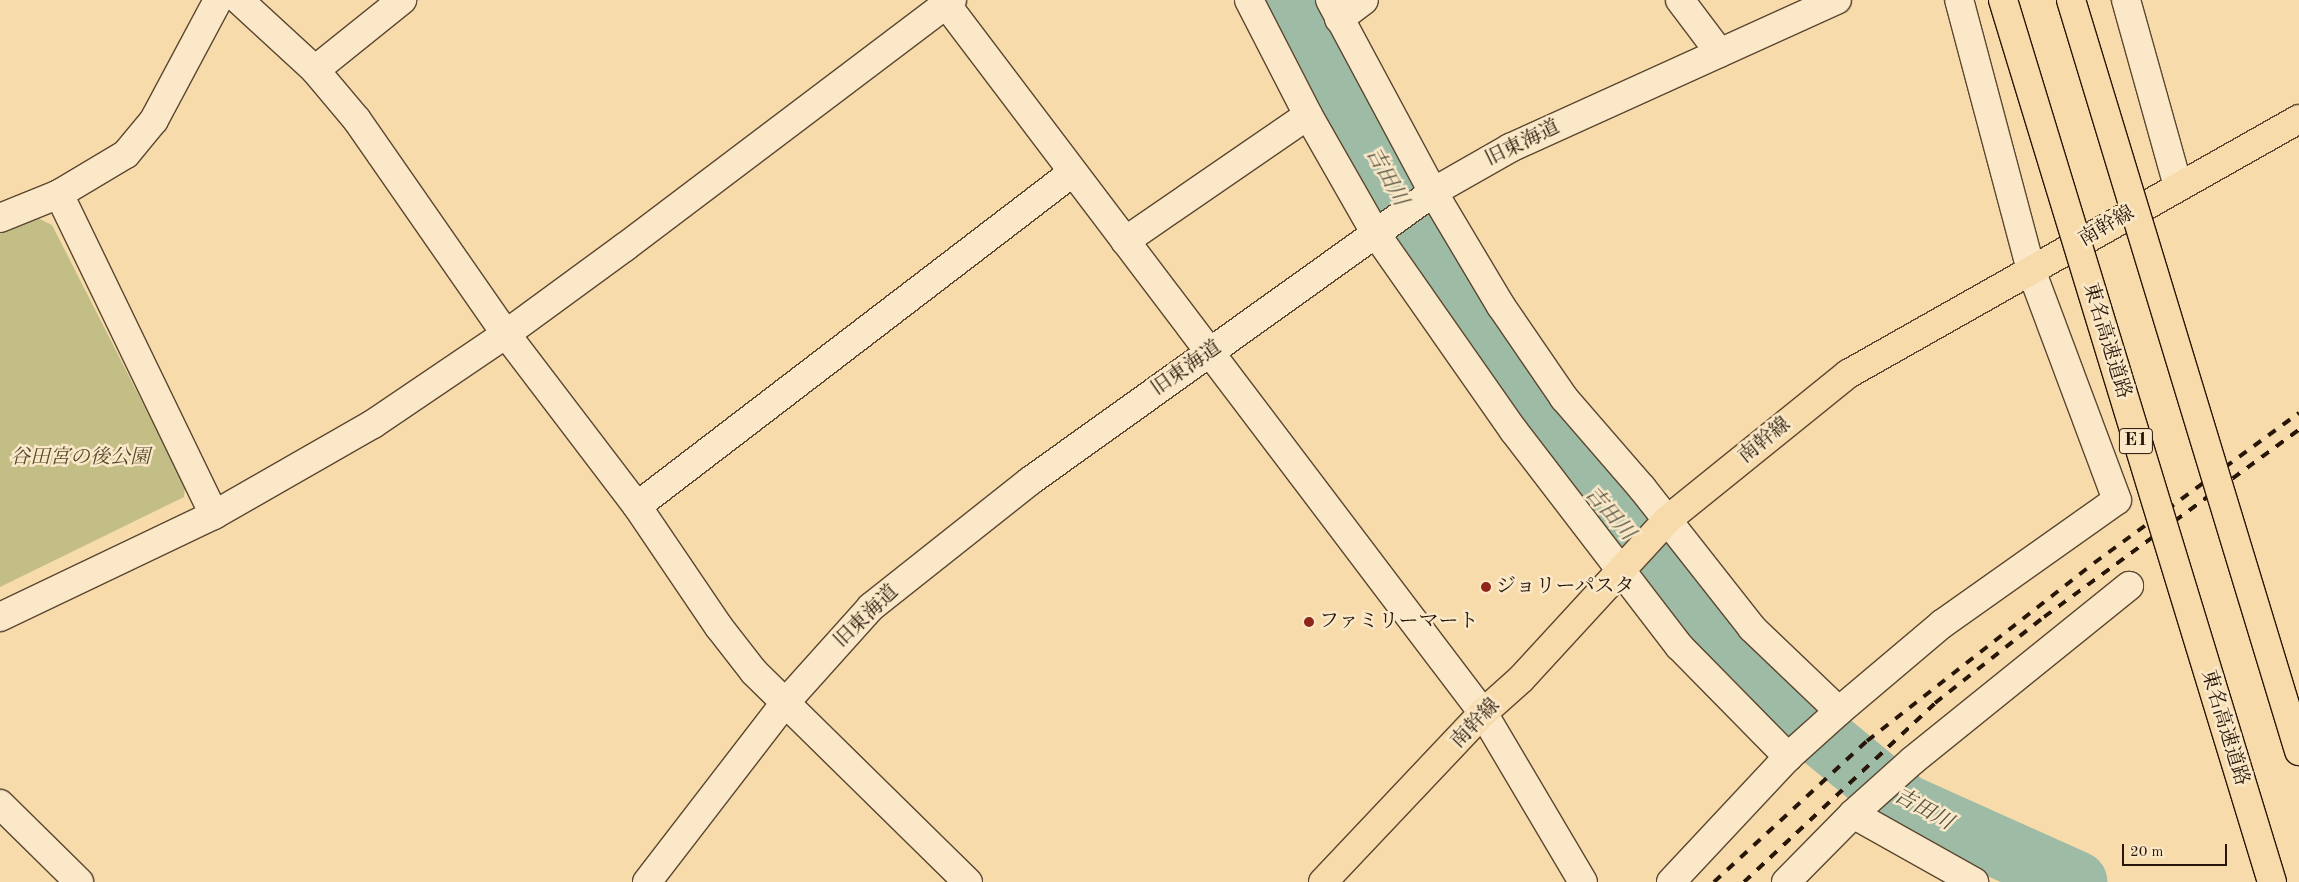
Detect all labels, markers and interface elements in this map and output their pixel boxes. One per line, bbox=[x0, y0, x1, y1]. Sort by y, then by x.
street label: 旧東海道 bbox=[1482, 116, 1564, 172]
water label: 吉田川 bbox=[1360, 143, 1412, 211]
street label: 南幹線 bbox=[2075, 202, 2139, 252]
street label: 東名高速道路 bbox=[2077, 280, 2135, 402]
street label: 旧東海道 bbox=[1147, 336, 1227, 402]
street label: 南幹線 bbox=[1734, 413, 1796, 469]
road number: E1 bbox=[2118, 424, 2154, 458]
park label: 谷田宮の後公園 bbox=[10, 446, 150, 470]
water label: 吉田川 bbox=[1579, 482, 1639, 546]
place label: ジョリーパスタ bbox=[1496, 575, 1636, 599]
street label: 旧東海道 bbox=[830, 581, 904, 653]
marker: ジョリーパスタ bbox=[1480, 581, 1492, 593]
place label: ファミリーマート bbox=[1319, 610, 1479, 634]
marker: ファミリーマート bbox=[1303, 616, 1315, 628]
street label: 東名高速道路 bbox=[2195, 667, 2253, 789]
street label: 南幹線 bbox=[1447, 694, 1505, 754]
water label: 吉田川 bbox=[1889, 784, 1957, 836]
scale bar bbox=[2124, 834, 2229, 866]
text: 20 m bbox=[2130, 845, 2164, 860]

